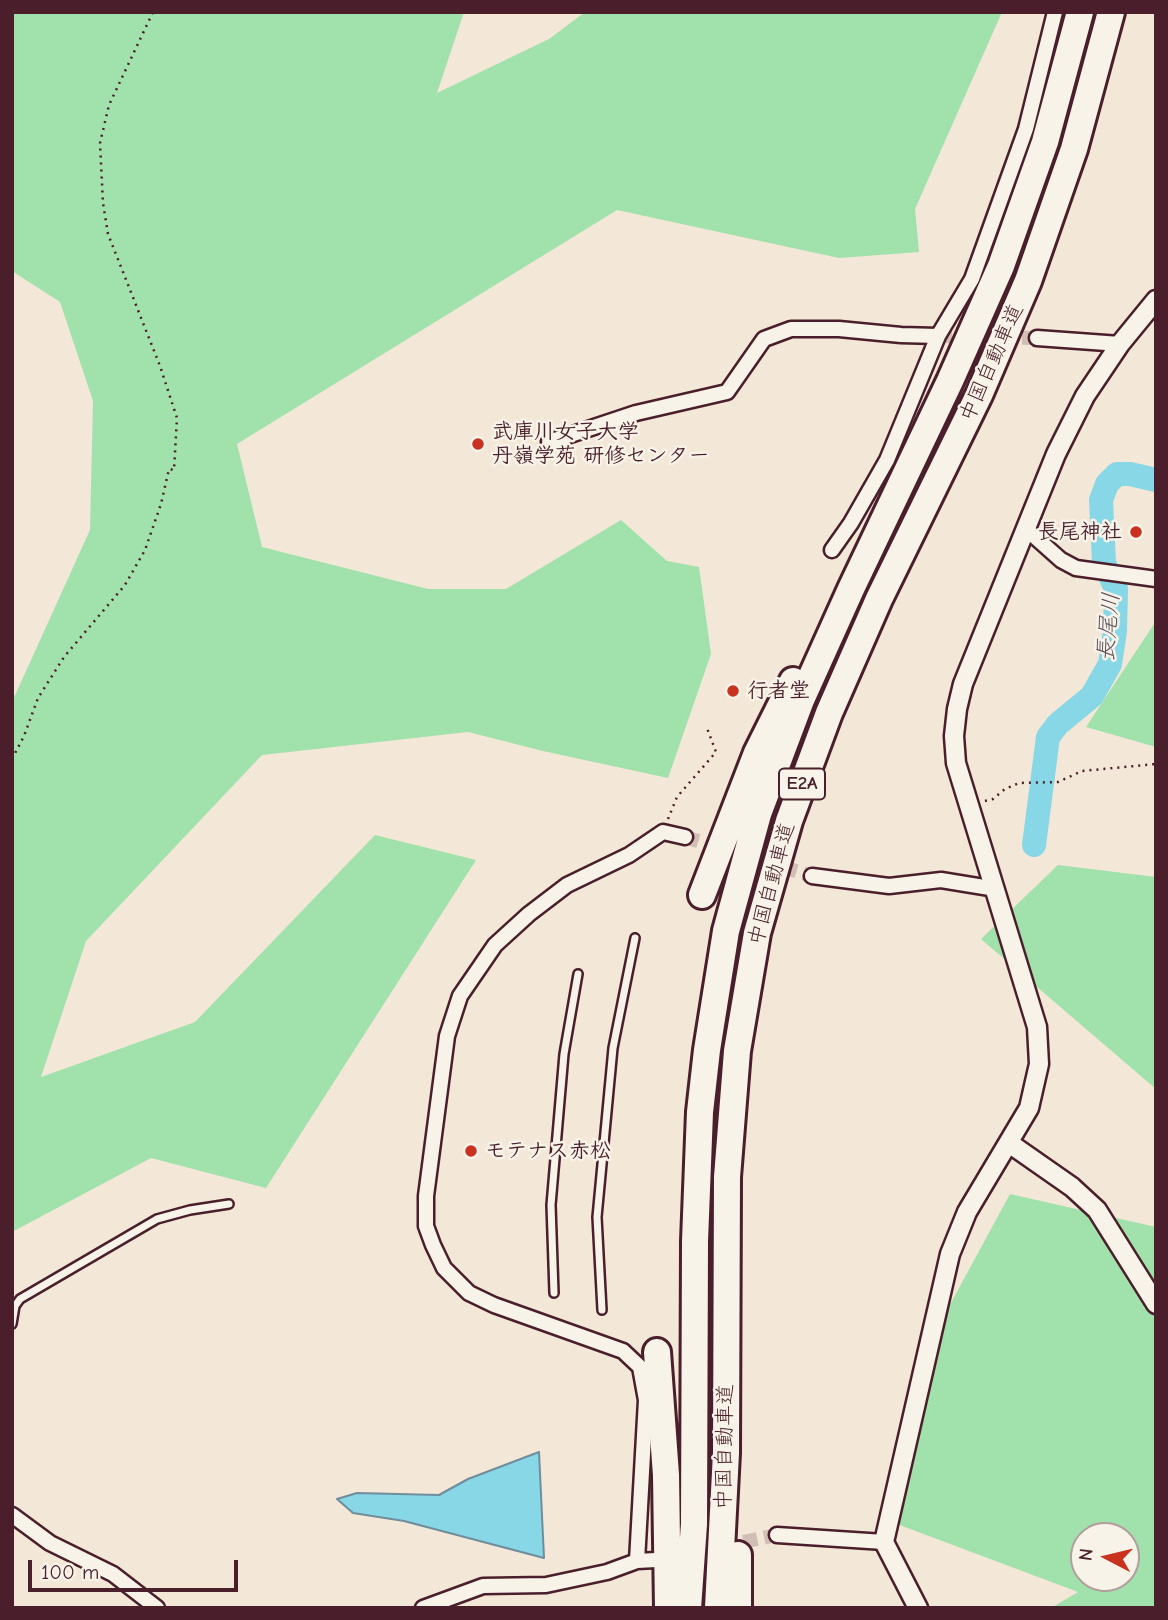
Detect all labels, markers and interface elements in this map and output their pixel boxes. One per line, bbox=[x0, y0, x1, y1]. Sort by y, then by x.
street label: 中国自動車道 bbox=[955, 300, 1029, 426]
place label: 武庫川女子大学 丹嶺学苑 研修センター bbox=[492, 419, 709, 469]
marker: 武庫川女子大学 丹嶺学苑 研修センター bbox=[470, 436, 486, 452]
place label: 長尾神社 bbox=[1038, 519, 1122, 545]
marker: 長尾神社 bbox=[1128, 524, 1144, 540]
water label: 長尾川 bbox=[1092, 591, 1126, 663]
place label: 行者堂 bbox=[747, 678, 810, 704]
marker: 行者堂 bbox=[725, 683, 741, 699]
road number: E2A bbox=[779, 768, 825, 800]
street label: 中国自動車道 bbox=[744, 820, 800, 948]
place label: モテナス赤松 bbox=[485, 1138, 611, 1164]
marker: モテナス赤松 bbox=[463, 1143, 479, 1159]
street label: 中国自動車道 bbox=[711, 1384, 739, 1510]
north arrow bbox=[1070, 1522, 1140, 1592]
scale bar bbox=[32, 1546, 242, 1590]
text: N bbox=[1074, 1547, 1098, 1562]
text: 100 m bbox=[41, 1560, 99, 1584]

